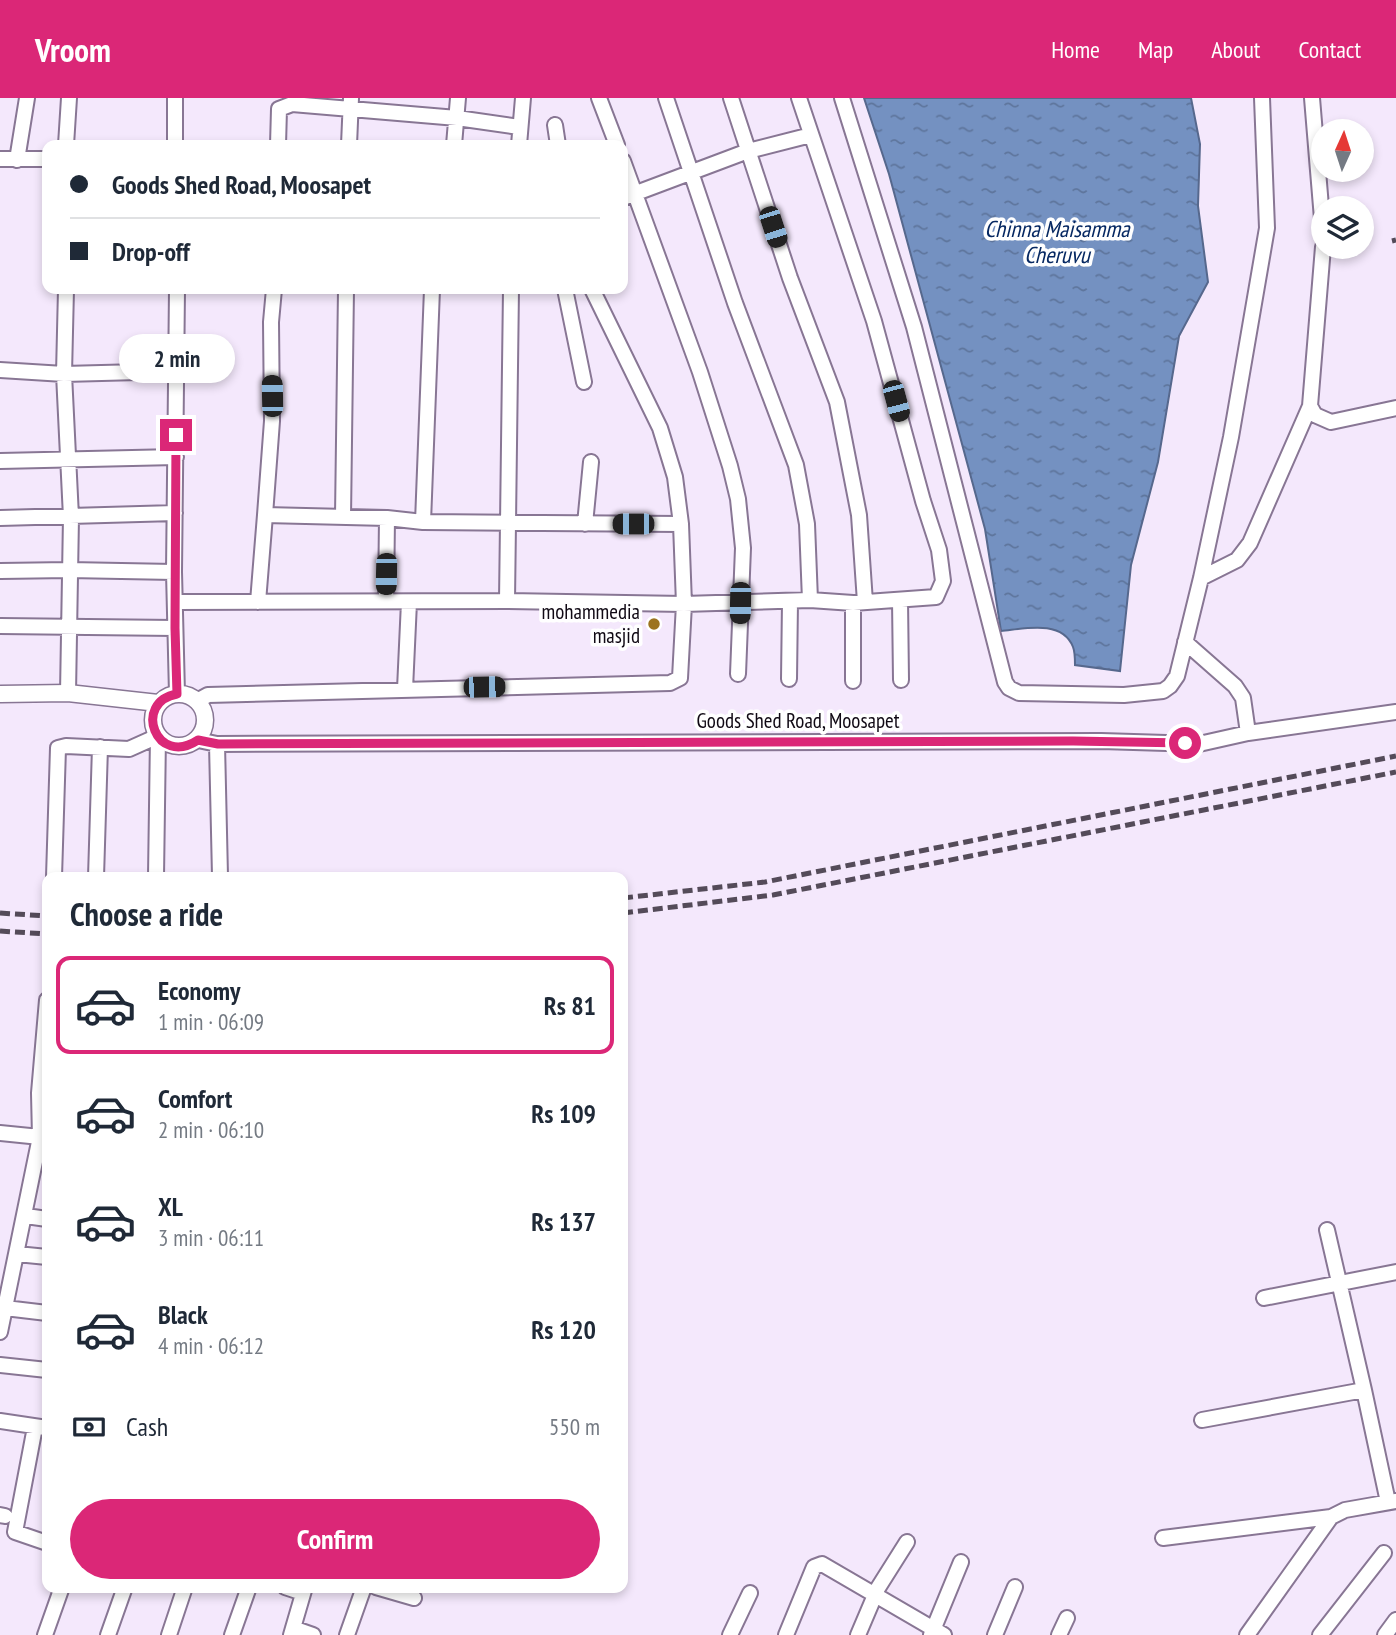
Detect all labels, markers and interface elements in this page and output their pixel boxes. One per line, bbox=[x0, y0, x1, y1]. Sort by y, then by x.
text: Vroom bbox=[35, 28, 111, 71]
text: Home bbox=[1051, 34, 1100, 65]
text: Map bbox=[1138, 34, 1173, 65]
text: About bbox=[1211, 34, 1260, 65]
text: Contact bbox=[1298, 34, 1361, 65]
north arrow bbox=[1311, 119, 1374, 182]
map controls bbox=[1311, 119, 1374, 259]
text: Goods Shed Road, Moosapet bbox=[112, 168, 371, 201]
button: layers bbox=[1311, 196, 1374, 259]
car bbox=[757, 204, 790, 250]
water label: Chinna Maisamma Cheruvu bbox=[985, 214, 1131, 269]
text: Drop-off bbox=[112, 235, 190, 268]
callout: 2 min bbox=[118, 334, 234, 382]
text: 2 min bbox=[154, 344, 200, 373]
car bbox=[262, 375, 283, 417]
car bbox=[881, 378, 912, 424]
route end bbox=[160, 419, 192, 451]
car bbox=[613, 514, 655, 535]
car bbox=[376, 553, 397, 595]
car bbox=[730, 582, 751, 624]
place label: mohammedia masjid bbox=[542, 598, 640, 649]
marker: mohammedia masjid bbox=[646, 616, 662, 632]
car bbox=[463, 676, 506, 698]
street label: Goods Shed Road, Moosapet bbox=[697, 707, 900, 734]
route start bbox=[1169, 727, 1201, 759]
text: Choose a ride bbox=[70, 893, 223, 935]
icon: car bbox=[74, 974, 137, 1037]
text: Economy bbox=[158, 974, 240, 1007]
text: Rs 81 bbox=[544, 989, 596, 1022]
text: 1 min · 06:09 bbox=[158, 1007, 264, 1036]
icon: car bbox=[74, 1082, 137, 1145]
text: Comfort bbox=[158, 1082, 232, 1115]
text: Rs 109 bbox=[531, 1097, 596, 1130]
text: 2 min · 06:10 bbox=[158, 1115, 264, 1144]
icon: car bbox=[74, 1190, 137, 1253]
text: XL bbox=[158, 1190, 183, 1223]
text: Rs 137 bbox=[531, 1205, 596, 1238]
text: 3 min · 06:11 bbox=[158, 1223, 264, 1252]
icon: car bbox=[74, 1298, 137, 1361]
text: Black bbox=[158, 1298, 208, 1331]
text: Rs 120 bbox=[531, 1313, 596, 1346]
text: 4 min · 06:12 bbox=[158, 1331, 264, 1360]
icon: cash bbox=[70, 1408, 108, 1446]
text: Cash bbox=[126, 1410, 168, 1443]
text: 550 m bbox=[549, 1412, 600, 1441]
button: Confirm bbox=[70, 1499, 600, 1579]

